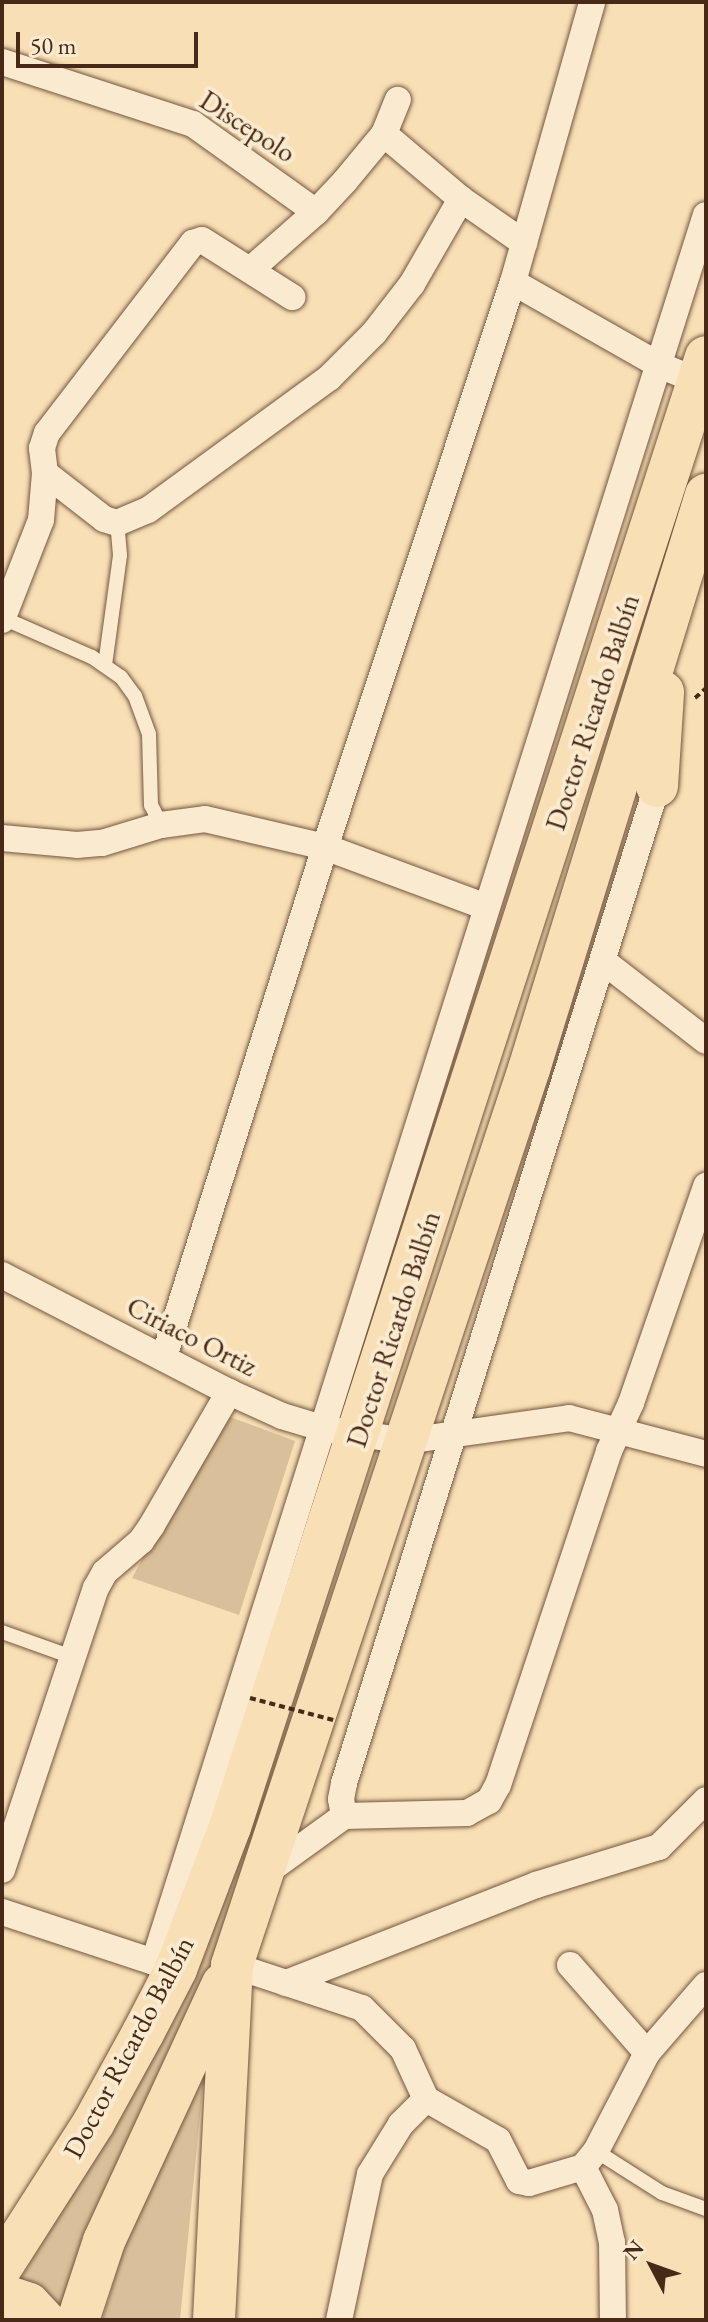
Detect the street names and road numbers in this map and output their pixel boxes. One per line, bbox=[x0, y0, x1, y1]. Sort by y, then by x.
street label: Discepolo bbox=[194, 83, 302, 169]
street label: Doctor Ricardo Balbín bbox=[538, 590, 646, 834]
street label: Doctor Ricardo Balbín bbox=[339, 1207, 447, 1451]
street label: Ciriaco Ortiz bbox=[121, 1289, 263, 1383]
street label: Doctor Ricardo Balbín bbox=[55, 1930, 201, 2164]

